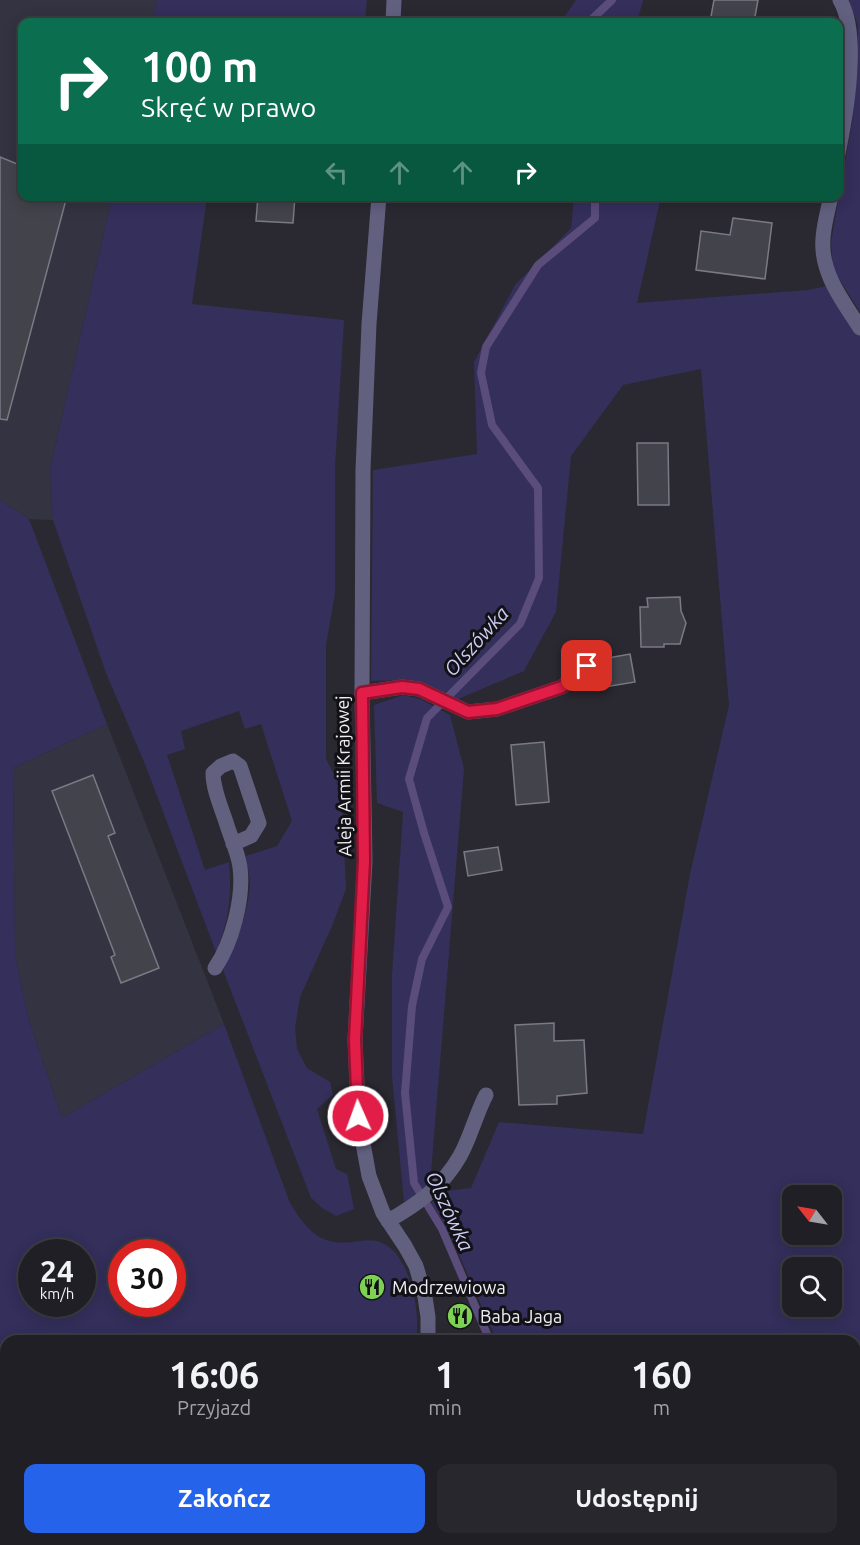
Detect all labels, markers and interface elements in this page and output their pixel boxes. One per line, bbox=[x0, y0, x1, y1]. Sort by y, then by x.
icon: right bbox=[42, 42, 120, 120]
text: 100 m bbox=[141, 43, 258, 90]
text: Skręć w prawo bbox=[141, 92, 316, 122]
icon: left bbox=[320, 156, 353, 189]
icon: ahead bbox=[383, 156, 416, 189]
icon: ahead bbox=[446, 156, 479, 189]
icon: right bbox=[509, 156, 542, 189]
water label: Olszówka bbox=[439, 601, 513, 680]
pin bbox=[561, 640, 612, 691]
icon: arrive bbox=[570, 649, 603, 682]
street label: Aleja Armii Krajowej bbox=[332, 695, 354, 857]
position arrow bbox=[326, 1084, 390, 1148]
water label: Olszówka bbox=[422, 1168, 479, 1255]
north arrow bbox=[782, 1185, 842, 1245]
map controls bbox=[782, 1185, 842, 1317]
speed limit sign: 30 bbox=[108, 1239, 186, 1317]
text: 24 bbox=[40, 1254, 74, 1288]
button: search bbox=[782, 1257, 842, 1317]
restaurant icon: Modrzewiowa bbox=[357, 1272, 387, 1302]
place label: Modrzewiowa bbox=[392, 1277, 506, 1297]
text: km/h bbox=[40, 1285, 74, 1302]
restaurant icon: Baba Jaga bbox=[445, 1301, 475, 1331]
place label: Baba Jaga bbox=[480, 1306, 562, 1326]
text: 16:06 bbox=[169, 1354, 259, 1395]
text: 1 bbox=[435, 1354, 455, 1395]
text: 160 bbox=[631, 1354, 692, 1395]
text: Przyjazd bbox=[177, 1396, 251, 1419]
text: min bbox=[428, 1396, 462, 1419]
text: m bbox=[653, 1396, 670, 1419]
button: Zakończ bbox=[24, 1464, 425, 1533]
button: Udostępnij bbox=[437, 1464, 837, 1533]

